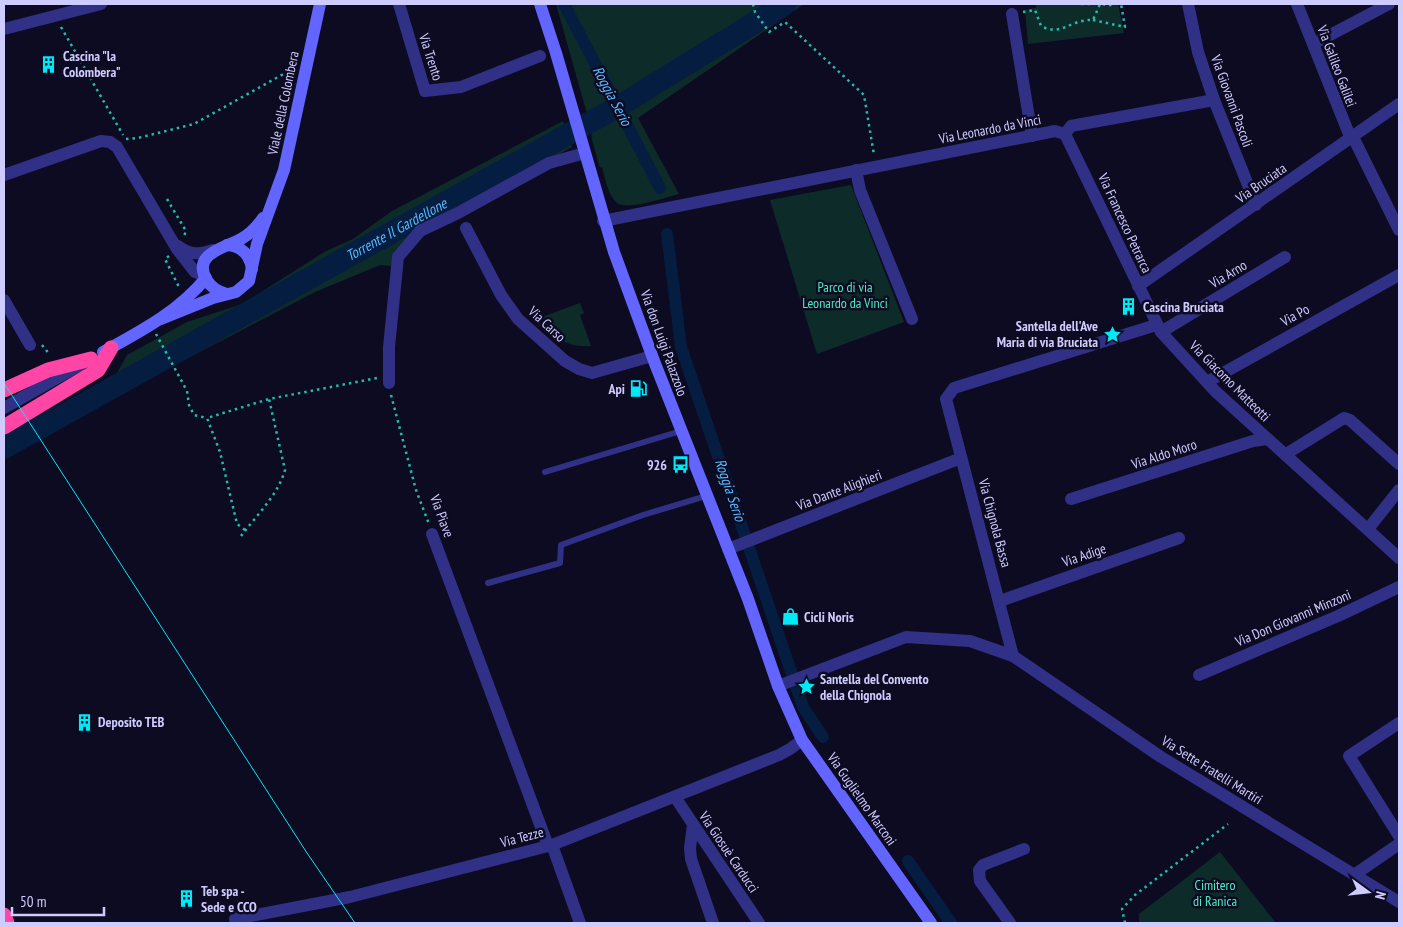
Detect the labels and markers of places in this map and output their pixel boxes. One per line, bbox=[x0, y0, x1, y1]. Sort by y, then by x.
place label: Cascina "la Colombera" bbox=[63, 47, 121, 81]
building icon: Cascina "la Colombera" bbox=[39, 54, 59, 74]
building icon: Cascina Bruciata bbox=[1119, 297, 1139, 317]
place label: Cascina Bruciata bbox=[1143, 298, 1224, 316]
place label: Santella dell'Ave Maria di via Bruciata bbox=[997, 317, 1098, 351]
place icon: Santella dell'Ave Maria di via Bruciata bbox=[1102, 324, 1122, 344]
fuel station icon: Api bbox=[629, 379, 649, 399]
place label: Api bbox=[608, 380, 625, 398]
bus stop icon: 926 bbox=[671, 455, 691, 475]
place label: 926 bbox=[647, 456, 667, 474]
shop icon: Cicli Noris bbox=[780, 607, 800, 627]
place label: Cicli Noris bbox=[804, 608, 854, 626]
place label: Santella del Convento della Chignola bbox=[820, 670, 929, 704]
place icon: Santella del Convento della Chignola bbox=[796, 677, 816, 697]
building icon: Deposito TEB bbox=[74, 712, 94, 732]
place label: Deposito TEB bbox=[98, 713, 164, 731]
place label: Teb spa - Sede e CCO bbox=[201, 882, 257, 916]
building icon: Teb spa - Sede e CCO bbox=[177, 889, 197, 909]

